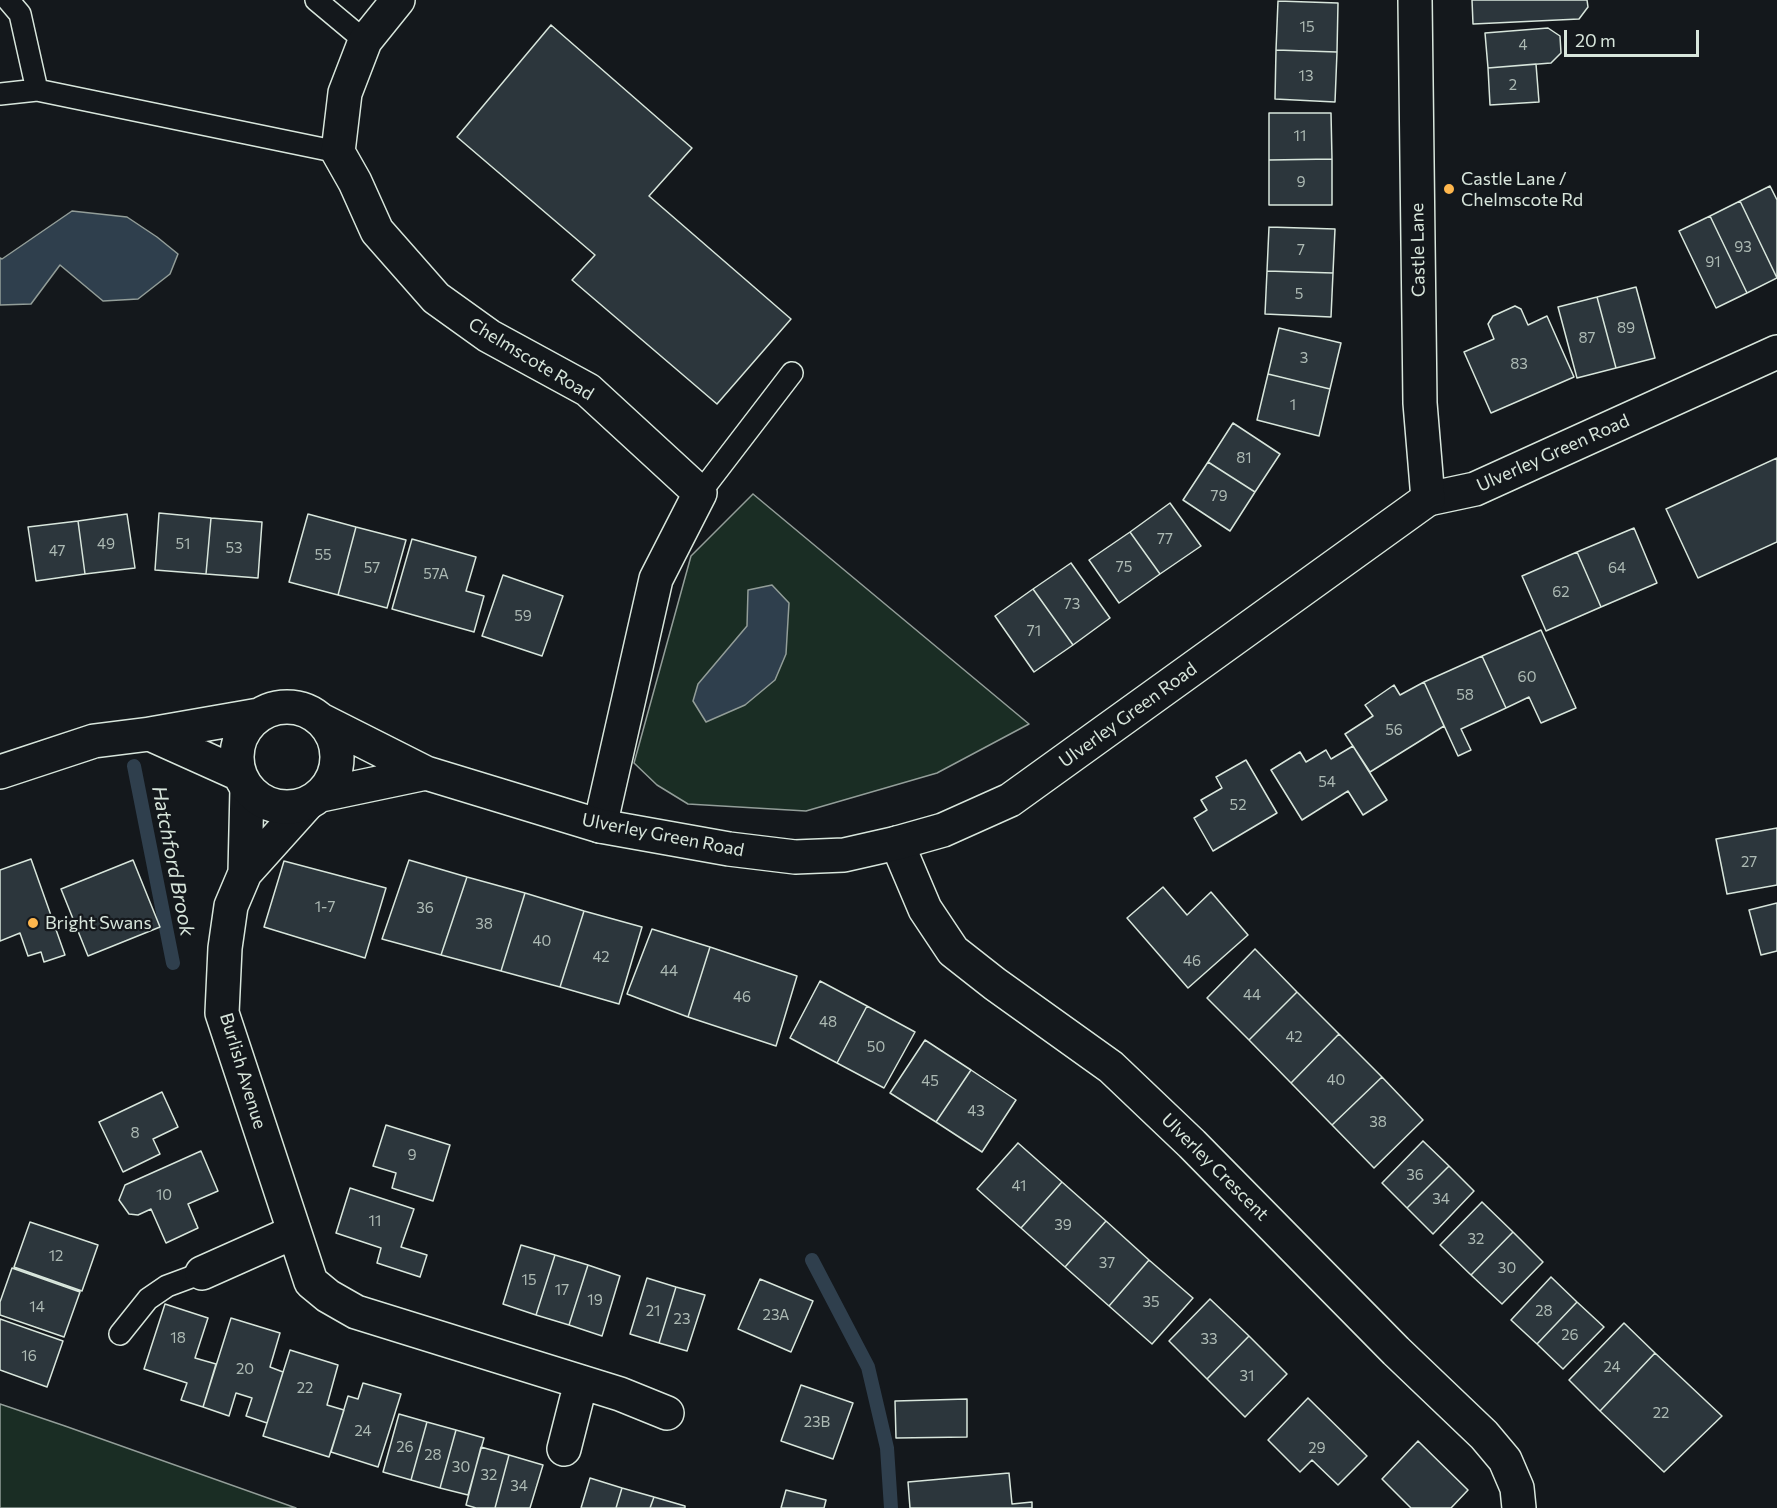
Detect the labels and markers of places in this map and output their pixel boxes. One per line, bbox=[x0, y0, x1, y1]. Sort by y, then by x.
place label: Castle Lane / Chelmscote Rd bbox=[1461, 168, 1583, 210]
marker: Castle Lane / Chelmscote Rd bbox=[1442, 182, 1456, 196]
place label: Bright Swans bbox=[45, 912, 152, 934]
marker: Bright Swans bbox=[26, 916, 40, 930]

